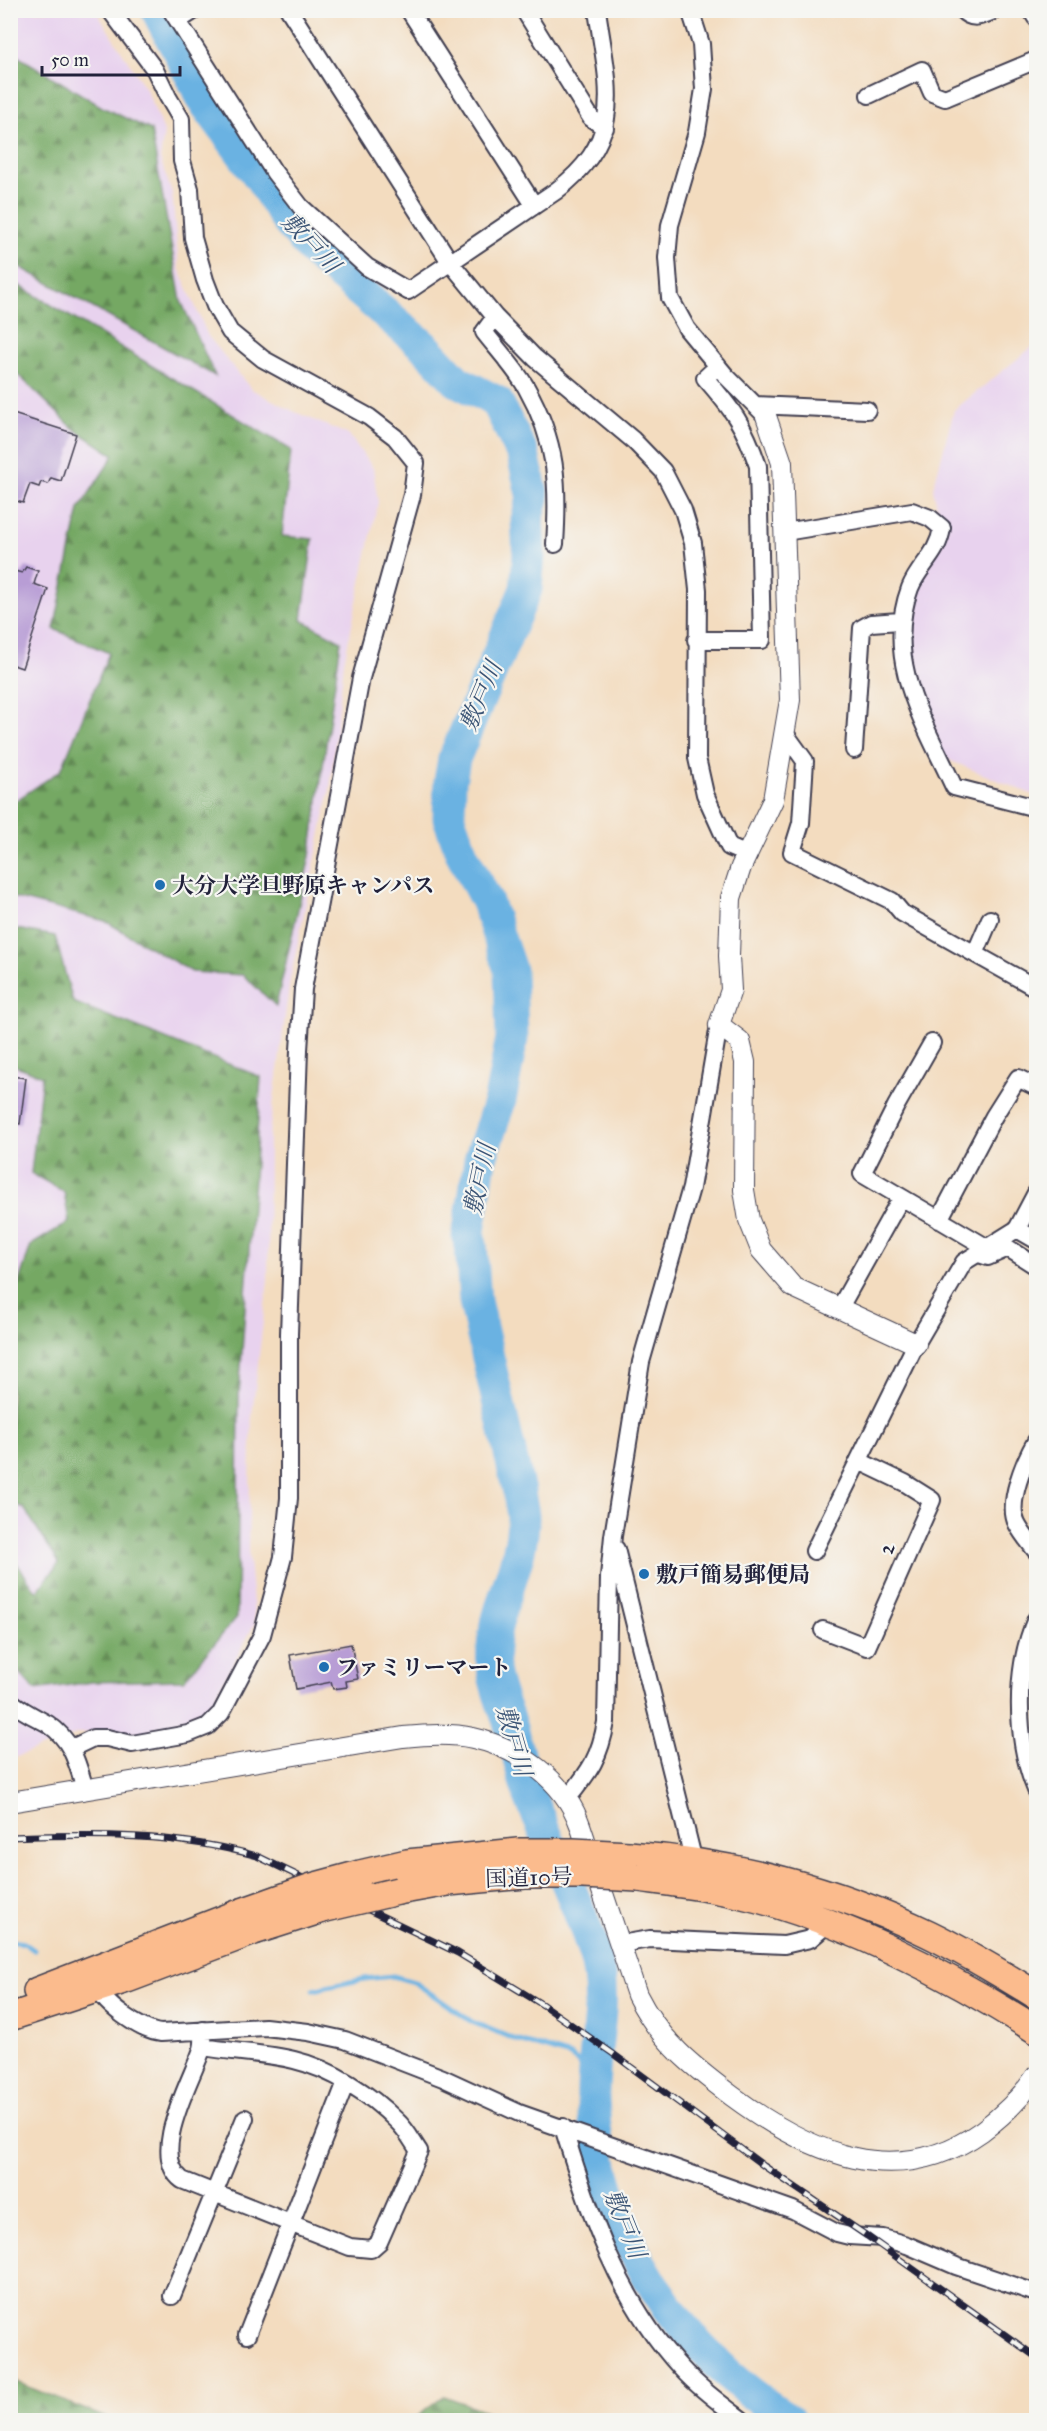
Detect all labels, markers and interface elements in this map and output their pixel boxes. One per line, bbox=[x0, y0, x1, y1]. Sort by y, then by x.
scale bar bbox=[42, 39, 180, 77]
text: 50 m bbox=[51, 49, 89, 71]
water label: 敷戸川 bbox=[275, 206, 349, 282]
water label: 敷戸川 bbox=[453, 654, 510, 735]
place label: 大分大学旦野原キャンパス bbox=[172, 872, 434, 899]
marker: 大分大学旦野原キャンパス bbox=[153, 878, 167, 892]
water label: 敷戸川 bbox=[458, 1138, 503, 1217]
street label: 2 bbox=[872, 1538, 901, 1559]
place label: 敷戸簡易郵便局 bbox=[656, 1561, 810, 1588]
marker: 敷戸簡易郵便局 bbox=[637, 1567, 651, 1581]
place label: ファミリーマート bbox=[336, 1654, 512, 1681]
marker: ファミリーマート bbox=[317, 1660, 331, 1674]
water label: 敷戸川 bbox=[490, 1702, 539, 1783]
street label: 国道10号 bbox=[485, 1862, 573, 1893]
water label: 敷戸川 bbox=[598, 2185, 654, 2266]

